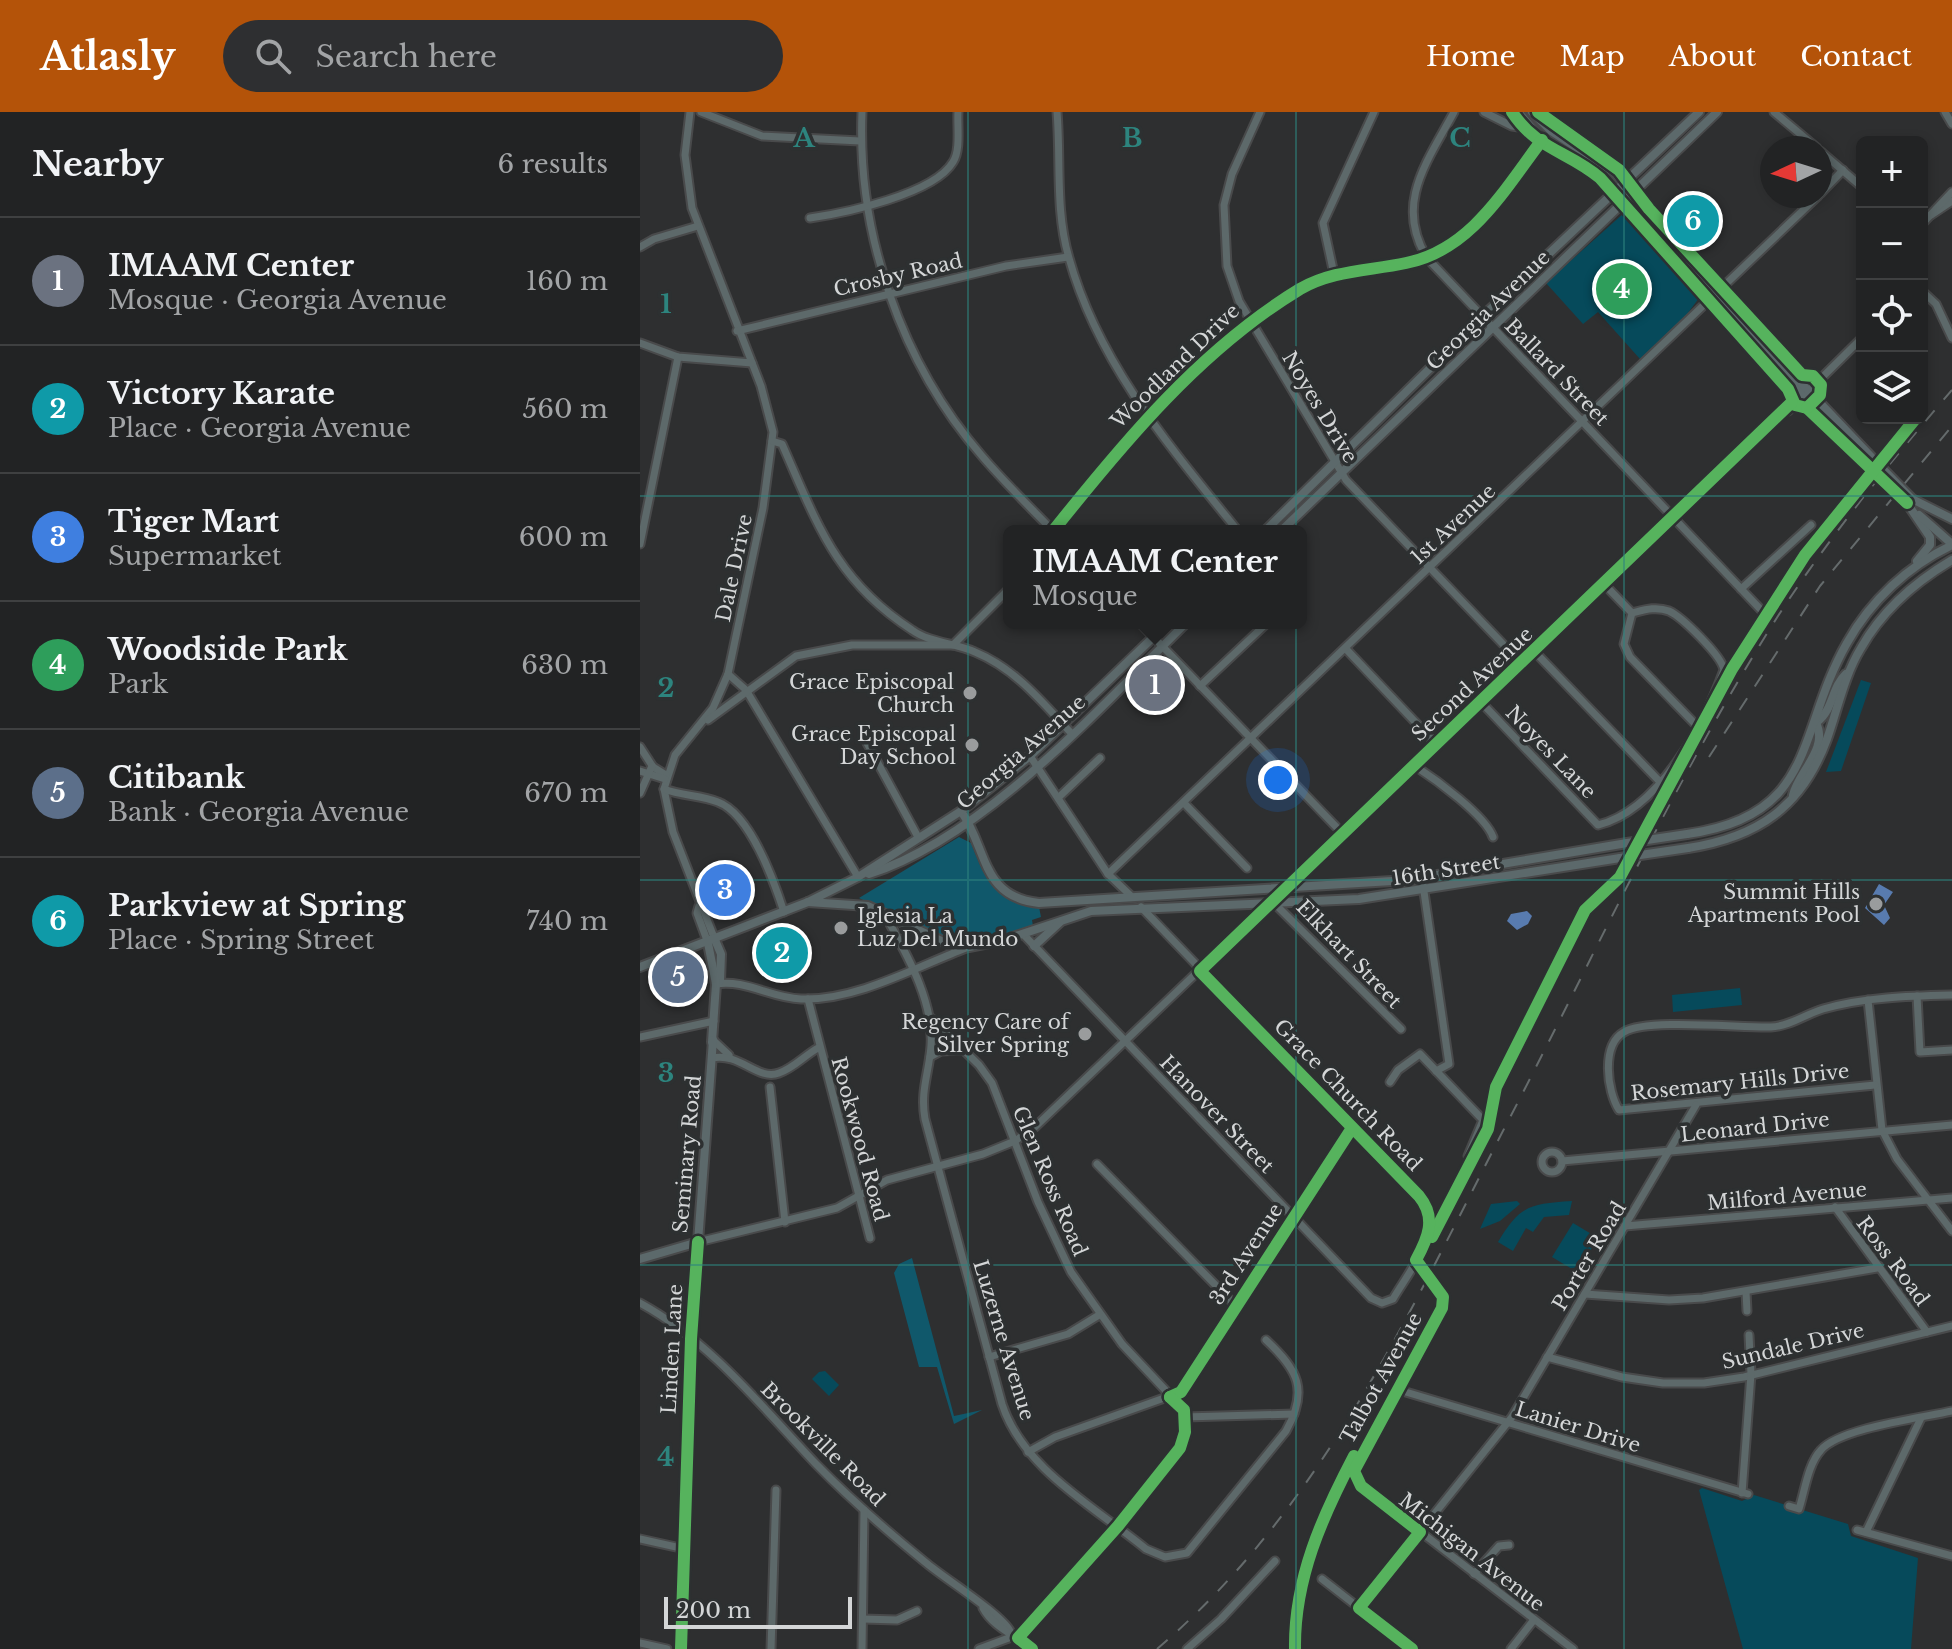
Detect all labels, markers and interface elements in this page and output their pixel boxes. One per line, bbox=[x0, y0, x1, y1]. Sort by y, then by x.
search box bbox=[223, 20, 783, 92]
text: Atlasly bbox=[40, 33, 175, 80]
icon: search bbox=[251, 34, 295, 78]
text: Search here bbox=[315, 38, 497, 75]
text: Home bbox=[1426, 39, 1516, 74]
text: Map bbox=[1560, 39, 1625, 74]
text: About bbox=[1669, 39, 1756, 74]
text: Contact bbox=[1800, 39, 1912, 74]
text: A bbox=[792, 122, 815, 154]
text: B bbox=[1122, 122, 1142, 154]
text: C bbox=[1449, 122, 1471, 154]
north arrow bbox=[1760, 136, 1832, 208]
map controls bbox=[1856, 136, 1928, 424]
button: + bbox=[1856, 136, 1928, 208]
text: Nearby bbox=[32, 143, 164, 185]
text: 6 results bbox=[497, 148, 608, 180]
pin: 6 bbox=[1667, 191, 1719, 251]
button: − bbox=[1856, 208, 1928, 280]
street label: Georgia Avenue bbox=[1421, 245, 1555, 375]
text: IMAAM Center bbox=[108, 247, 354, 284]
street label: Crosby Road bbox=[831, 249, 965, 301]
pin: 4 bbox=[1596, 259, 1648, 319]
text: 1 bbox=[52, 265, 64, 297]
text: 160 m bbox=[526, 265, 608, 297]
button: locate bbox=[1856, 280, 1928, 352]
text: Mosque · Georgia Avenue bbox=[108, 284, 447, 316]
text: 1 bbox=[660, 288, 672, 320]
street label: Woodland Drive bbox=[1105, 299, 1244, 434]
street label: Ballard Street bbox=[1500, 314, 1614, 431]
street label: Noyes Drive bbox=[1277, 347, 1363, 467]
button: layers bbox=[1856, 352, 1928, 424]
text: Victory Karate bbox=[108, 375, 335, 412]
text: 2 bbox=[50, 393, 66, 425]
text: 560 m bbox=[523, 393, 608, 425]
text: Place · Georgia Avenue bbox=[108, 412, 411, 444]
street label: 1st Avenue bbox=[1406, 479, 1500, 569]
text: Tiger Mart bbox=[108, 503, 279, 540]
street label: Dale Drive bbox=[711, 512, 757, 624]
text: 3 bbox=[50, 521, 66, 553]
text: 600 m bbox=[519, 521, 608, 553]
popup bbox=[1003, 525, 1307, 629]
text: Supermarket bbox=[108, 540, 282, 572]
text: IMAAM Center bbox=[1032, 543, 1278, 580]
text: Mosque bbox=[1032, 580, 1138, 612]
street label: Second Avenue bbox=[1407, 622, 1537, 746]
text: Woodside Park bbox=[108, 631, 347, 668]
text: 4 bbox=[49, 649, 67, 681]
text: 630 m bbox=[521, 649, 608, 681]
pin: 1 bbox=[1129, 655, 1181, 715]
text: Park bbox=[108, 668, 168, 700]
place label: Grace Episcopal Church bbox=[789, 670, 954, 717]
text: 2 bbox=[658, 672, 674, 704]
marker: Grace Episcopal Church bbox=[961, 684, 979, 702]
street label: Georgia Avenue bbox=[952, 690, 1090, 814]
street label: Noyes Lane bbox=[1501, 701, 1601, 803]
place label: Grace Episcopal Day School bbox=[791, 722, 956, 769]
marker: Grace Episcopal Day School bbox=[963, 736, 981, 754]
text: Citibank bbox=[108, 759, 245, 796]
your location bbox=[1258, 760, 1298, 800]
text: 5 bbox=[50, 777, 66, 809]
text: 670 m bbox=[524, 777, 608, 809]
text: Bank · Georgia Avenue bbox=[108, 796, 409, 828]
street label: 16th Street bbox=[1390, 850, 1502, 890]
pin: 3 bbox=[699, 860, 751, 920]
place label: Summit Hills Apartments Pool bbox=[1687, 880, 1860, 927]
text: Parkview at Spring bbox=[108, 887, 405, 924]
street label: Elkhart Street bbox=[1291, 895, 1407, 1013]
marker: Summit Hills Apartments Pool bbox=[1867, 895, 1885, 913]
place label: Iglesia La Luz Del Mundo bbox=[857, 904, 1018, 951]
text: 6 bbox=[49, 905, 67, 937]
text: 740 m bbox=[526, 905, 608, 937]
marker: Iglesia La Luz Del Mundo bbox=[832, 919, 850, 937]
pin: 2 bbox=[756, 923, 808, 983]
text: Place · Spring Street bbox=[108, 924, 374, 956]
pin: 5 bbox=[652, 947, 704, 1007]
place label: Regency Care of Silver Spring bbox=[901, 1010, 1072, 1057]
street label: Grace Church Road bbox=[1269, 1014, 1427, 1176]
marker: Regency Care of Silver Spring bbox=[1076, 1025, 1094, 1043]
street label: Hanover Street bbox=[1155, 1050, 1279, 1178]
street label: Rookwood Road bbox=[826, 1054, 894, 1224]
text: 3 bbox=[658, 1057, 674, 1089]
street label: Rosemary Hills Drive bbox=[1630, 1059, 1850, 1105]
street label: Seminary Road bbox=[668, 1074, 706, 1234]
street label: Glen Ross Road bbox=[1008, 1102, 1092, 1260]
street label: Leonard Drive bbox=[1679, 1107, 1831, 1147]
street label: Milford Avenue bbox=[1706, 1177, 1868, 1215]
street label: Porter Road bbox=[1547, 1197, 1631, 1315]
street label: 3rd Avenue bbox=[1204, 1199, 1288, 1309]
street label: Ross Road bbox=[1852, 1212, 1934, 1310]
street label: Luzerne Avenue bbox=[968, 1257, 1040, 1423]
street label: Linden Lane bbox=[657, 1283, 687, 1415]
street label: Talbot Avenue bbox=[1335, 1308, 1427, 1448]
street label: Sundale Drive bbox=[1719, 1318, 1867, 1374]
street label: Brookville Road bbox=[756, 1377, 890, 1511]
street label: Lanier Drive bbox=[1513, 1397, 1643, 1457]
text: 4 bbox=[657, 1441, 675, 1473]
street label: Michigan Avenue bbox=[1395, 1488, 1549, 1616]
scale bar bbox=[664, 1593, 852, 1629]
text: 200 m bbox=[676, 1597, 751, 1624]

